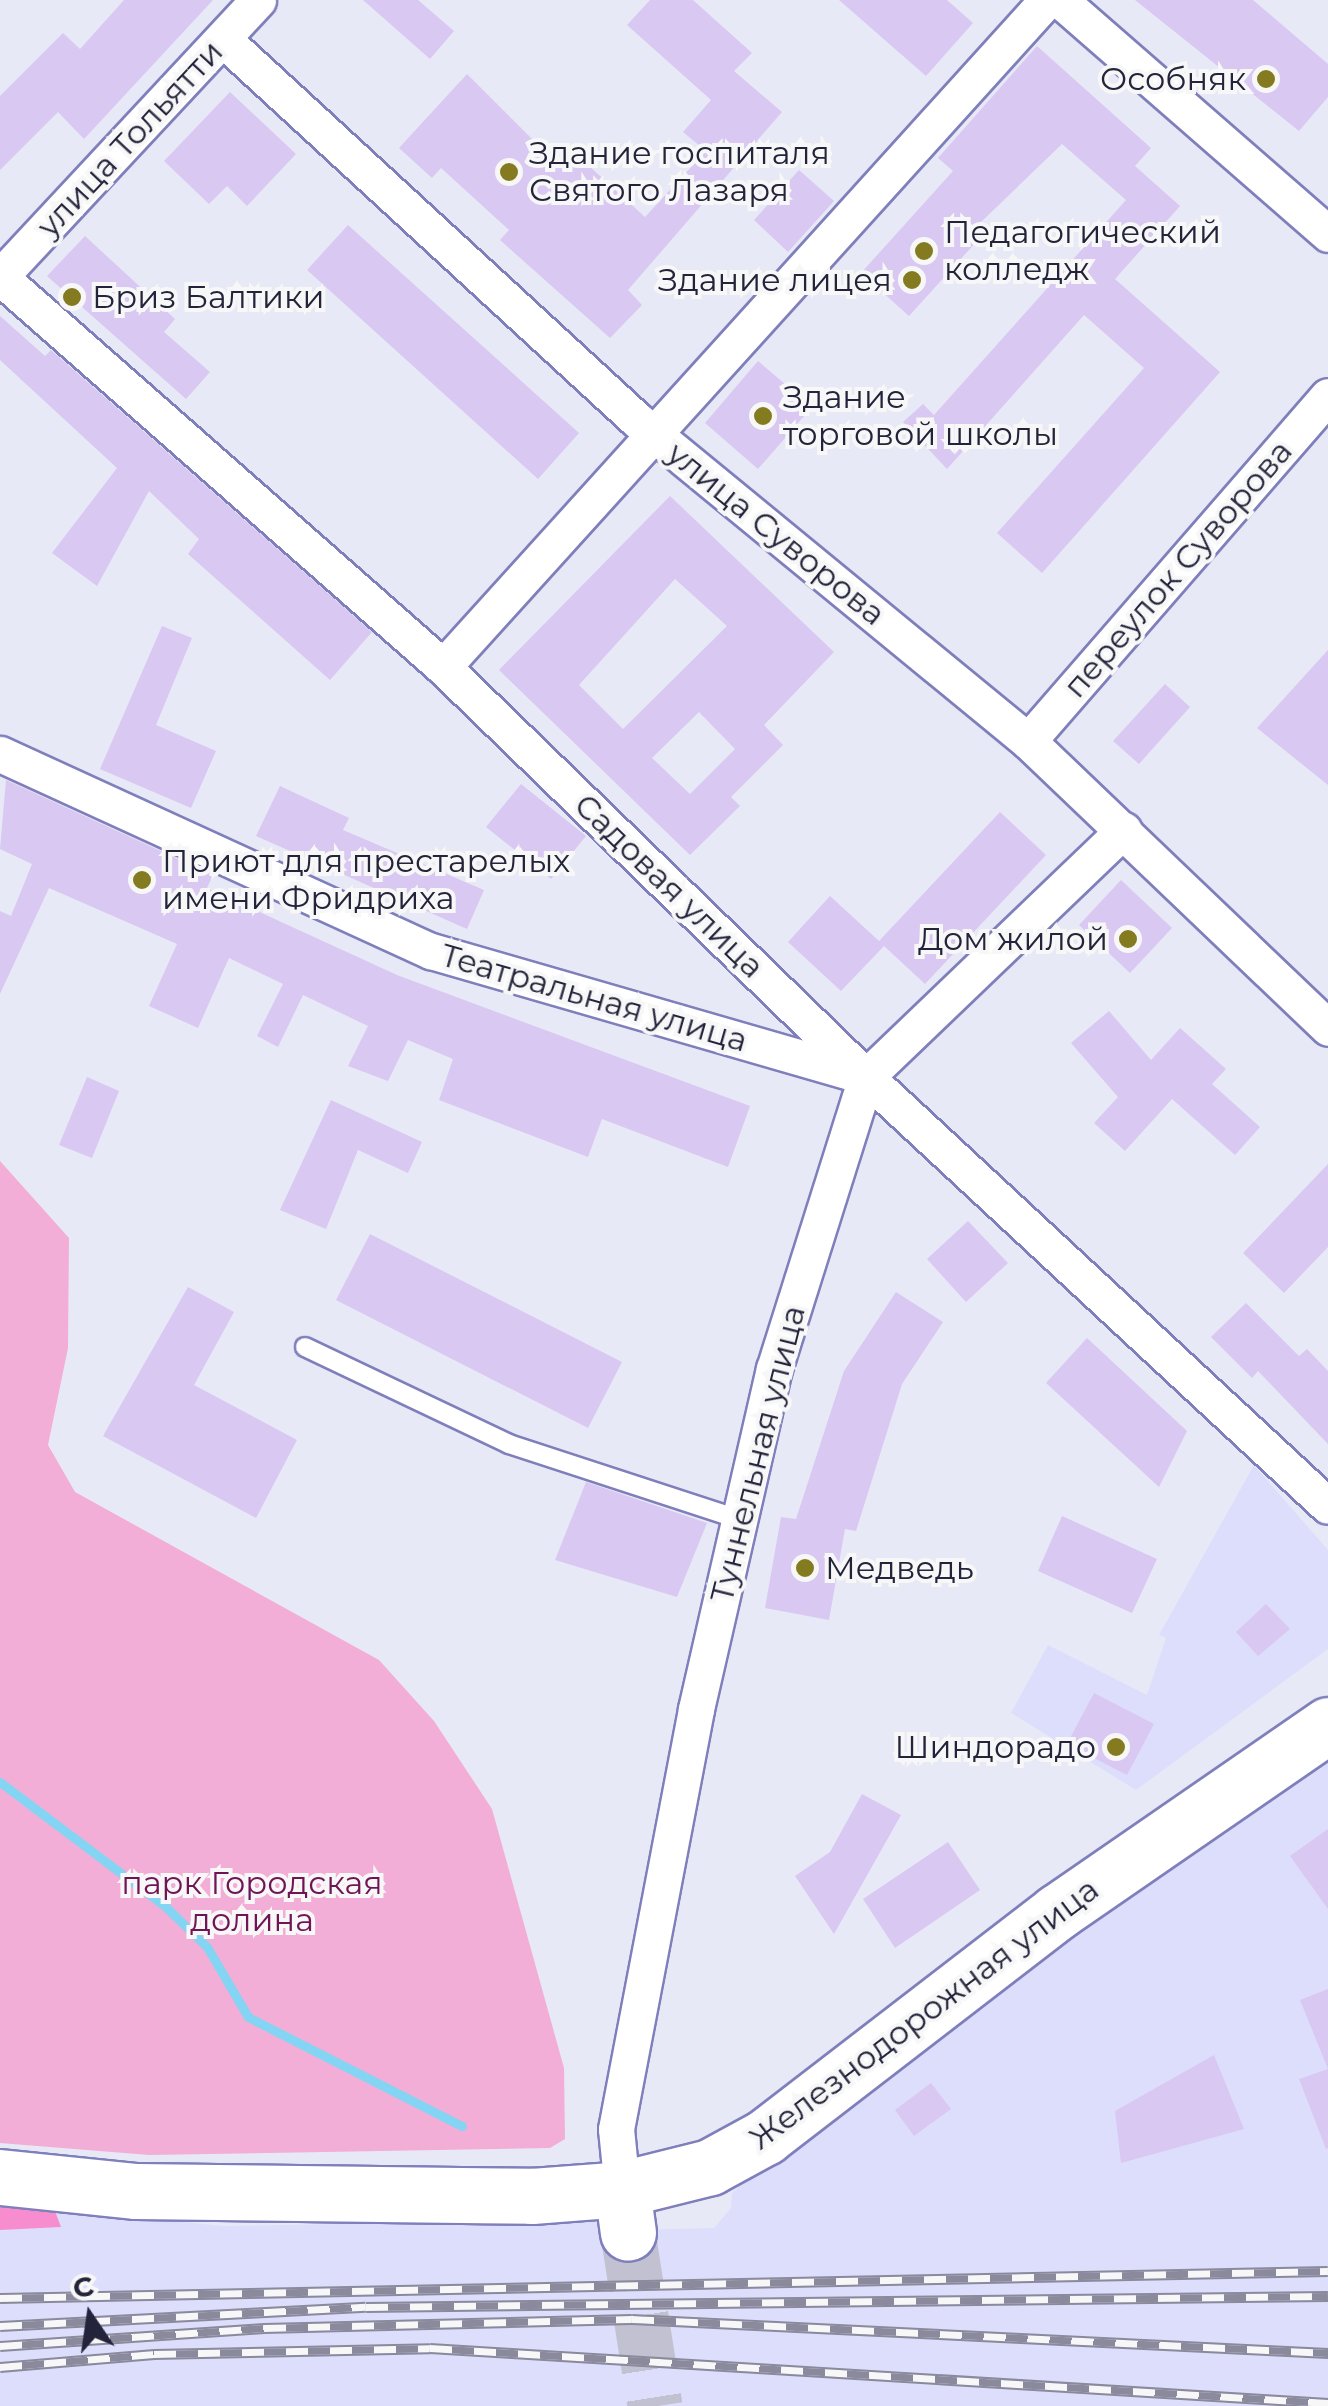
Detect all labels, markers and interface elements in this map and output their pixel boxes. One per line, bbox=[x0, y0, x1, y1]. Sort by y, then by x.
street label: улица Тольятти bbox=[29, 33, 231, 245]
place label: Особняк bbox=[1100, 60, 1246, 98]
marker: Особняк bbox=[1255, 68, 1277, 90]
place label: Здание госпиталя Святого Лазаря bbox=[529, 135, 830, 210]
marker: Здание госпиталя Святого Лазаря bbox=[498, 161, 520, 183]
place label: Педагогический колледж bbox=[944, 214, 1221, 289]
marker: Педагогический колледж bbox=[913, 240, 935, 262]
place label: Здание лицея bbox=[658, 261, 892, 299]
marker: Здание лицея bbox=[901, 269, 923, 291]
place label: Бриз Балтики bbox=[92, 278, 325, 316]
marker: Бриз Балтики bbox=[61, 286, 83, 308]
place label: Здание торговой школы bbox=[783, 379, 1058, 454]
marker: Здание торговой школы bbox=[752, 405, 774, 427]
street label: переулок Суворова bbox=[1056, 432, 1300, 706]
street label: улица Суворова bbox=[659, 434, 893, 634]
street label: Садовая улица bbox=[566, 786, 772, 986]
place label: Приют для престарелых имени Фридриха bbox=[162, 843, 570, 918]
marker: Приют для престарелых имени Фридриха bbox=[131, 869, 153, 891]
place label: Дом жилой bbox=[918, 920, 1108, 958]
marker: Дом жилой bbox=[1117, 928, 1139, 950]
street label: Театральная улица bbox=[436, 936, 752, 1060]
street label: Туннельная улица bbox=[703, 1302, 813, 1606]
place label: Медведь bbox=[825, 1549, 974, 1587]
marker: Медведь bbox=[794, 1557, 816, 1579]
place label: Шиндорадо bbox=[895, 1728, 1096, 1766]
marker: Шиндорадо bbox=[1105, 1736, 1127, 1758]
park label: парк Городская долина bbox=[121, 1865, 383, 1940]
street label: Железнодорожная улица bbox=[742, 1870, 1106, 2158]
north arrow bbox=[40, 2266, 140, 2366]
text: С bbox=[70, 2268, 97, 2306]

